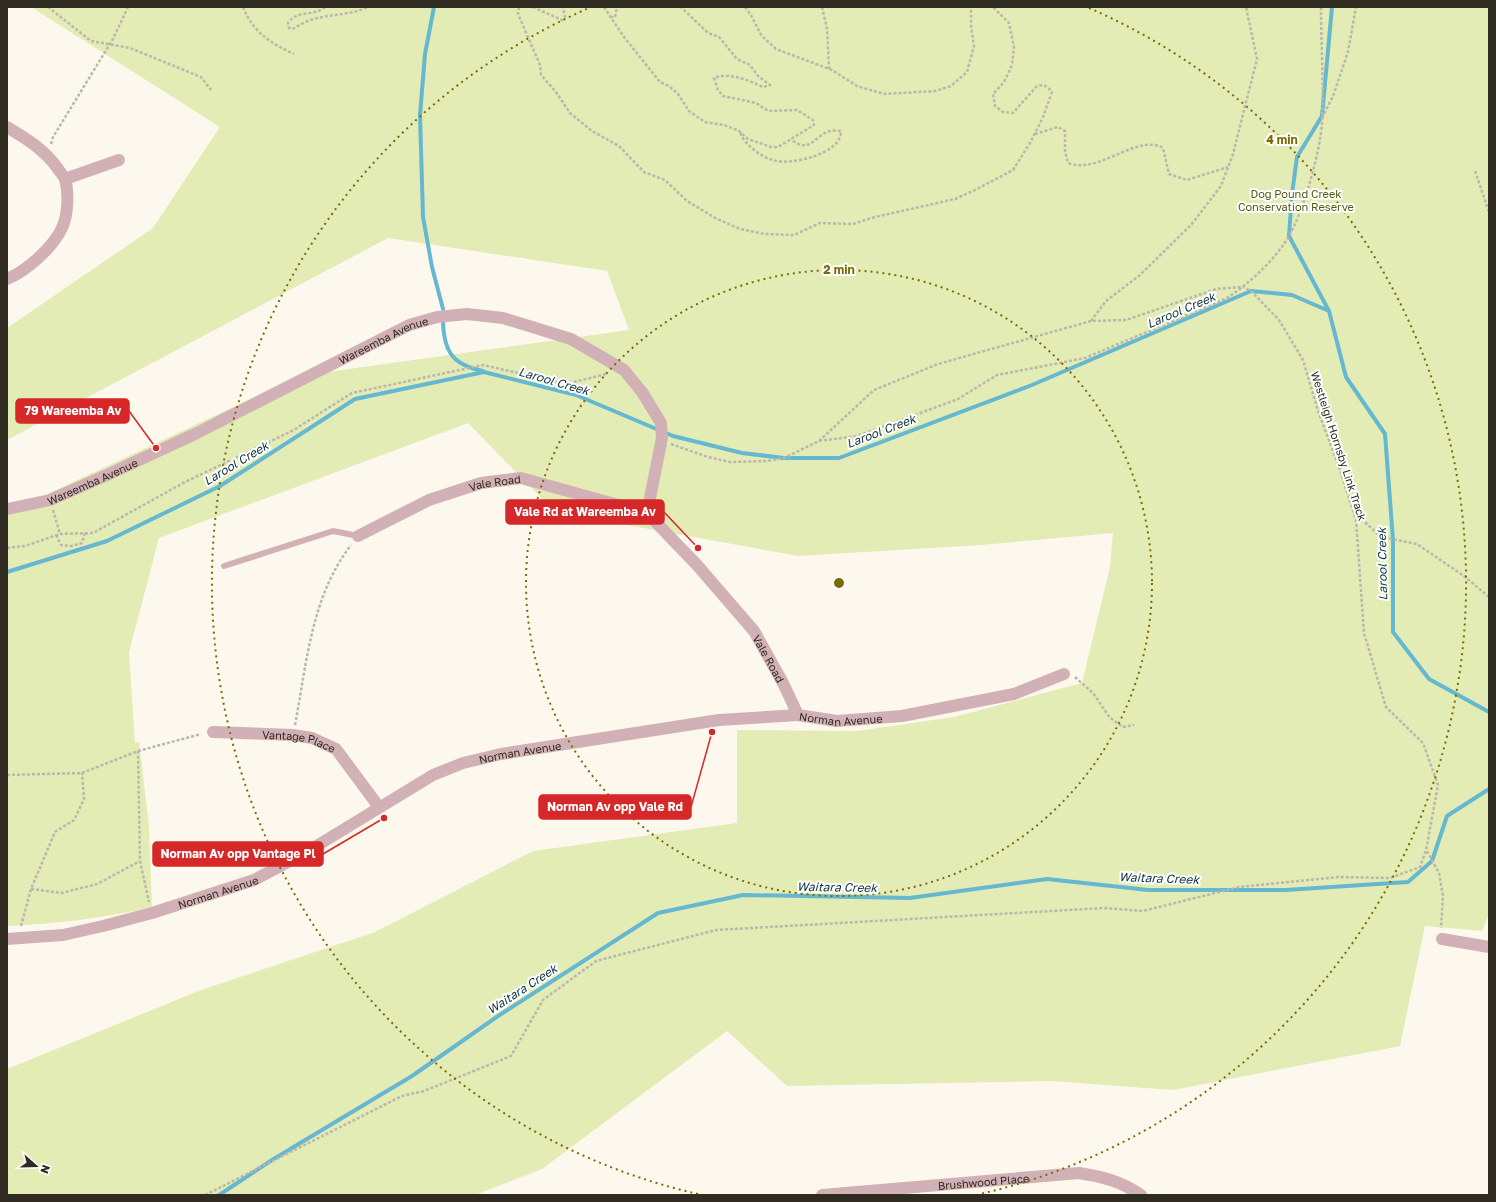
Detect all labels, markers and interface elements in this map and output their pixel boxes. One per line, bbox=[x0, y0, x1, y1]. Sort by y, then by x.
text: 4 min bbox=[1266, 132, 1298, 147]
park label: Dog Pound Creek Conservation Reserve bbox=[1238, 187, 1354, 213]
text: 2 min bbox=[823, 262, 855, 277]
water label: Larool Creek bbox=[1144, 288, 1219, 331]
street label: Wareemba Avenue bbox=[336, 313, 429, 366]
water label: Larool Creek bbox=[517, 364, 592, 399]
street label: Westleigh Hornsby Link Track bbox=[1309, 370, 1369, 522]
callout: 79 Wareemba Av bbox=[16, 399, 129, 423]
text: 79 Wareemba Av bbox=[24, 403, 122, 418]
water label: Larool Creek bbox=[844, 410, 919, 451]
water label: Larool Creek bbox=[201, 437, 272, 488]
street label: Wareemba Avenue bbox=[45, 455, 139, 507]
street label: Vale Road bbox=[467, 472, 521, 493]
callout: Vale Rd at Wareemba Av bbox=[506, 500, 664, 524]
text: Vale Rd at Wareemba Av bbox=[514, 504, 657, 519]
water label: Larool Creek bbox=[1374, 526, 1390, 601]
centre of rings bbox=[832, 576, 846, 590]
street label: Vale Road bbox=[751, 632, 788, 684]
street label: Norman Avenue bbox=[798, 709, 883, 728]
street label: Vantage Place bbox=[262, 727, 338, 755]
street label: Norman Avenue bbox=[477, 738, 562, 766]
callout: Norman Av opp Vale Rd bbox=[539, 795, 691, 819]
text: Norman Av opp Vale Rd bbox=[547, 799, 683, 814]
callout: Norman Av opp Vantage Pl bbox=[153, 842, 323, 866]
text: Norman Av opp Vantage Pl bbox=[161, 846, 315, 861]
water label: Waitara Creek bbox=[1119, 869, 1201, 887]
street label: Norman Avenue bbox=[176, 872, 260, 911]
water label: Waitara Creek bbox=[797, 879, 879, 895]
water label: Waitara Creek bbox=[484, 960, 561, 1017]
north arrow bbox=[16, 1146, 56, 1186]
text: N bbox=[38, 1163, 53, 1176]
street label: Brushwood Place bbox=[937, 1171, 1030, 1192]

